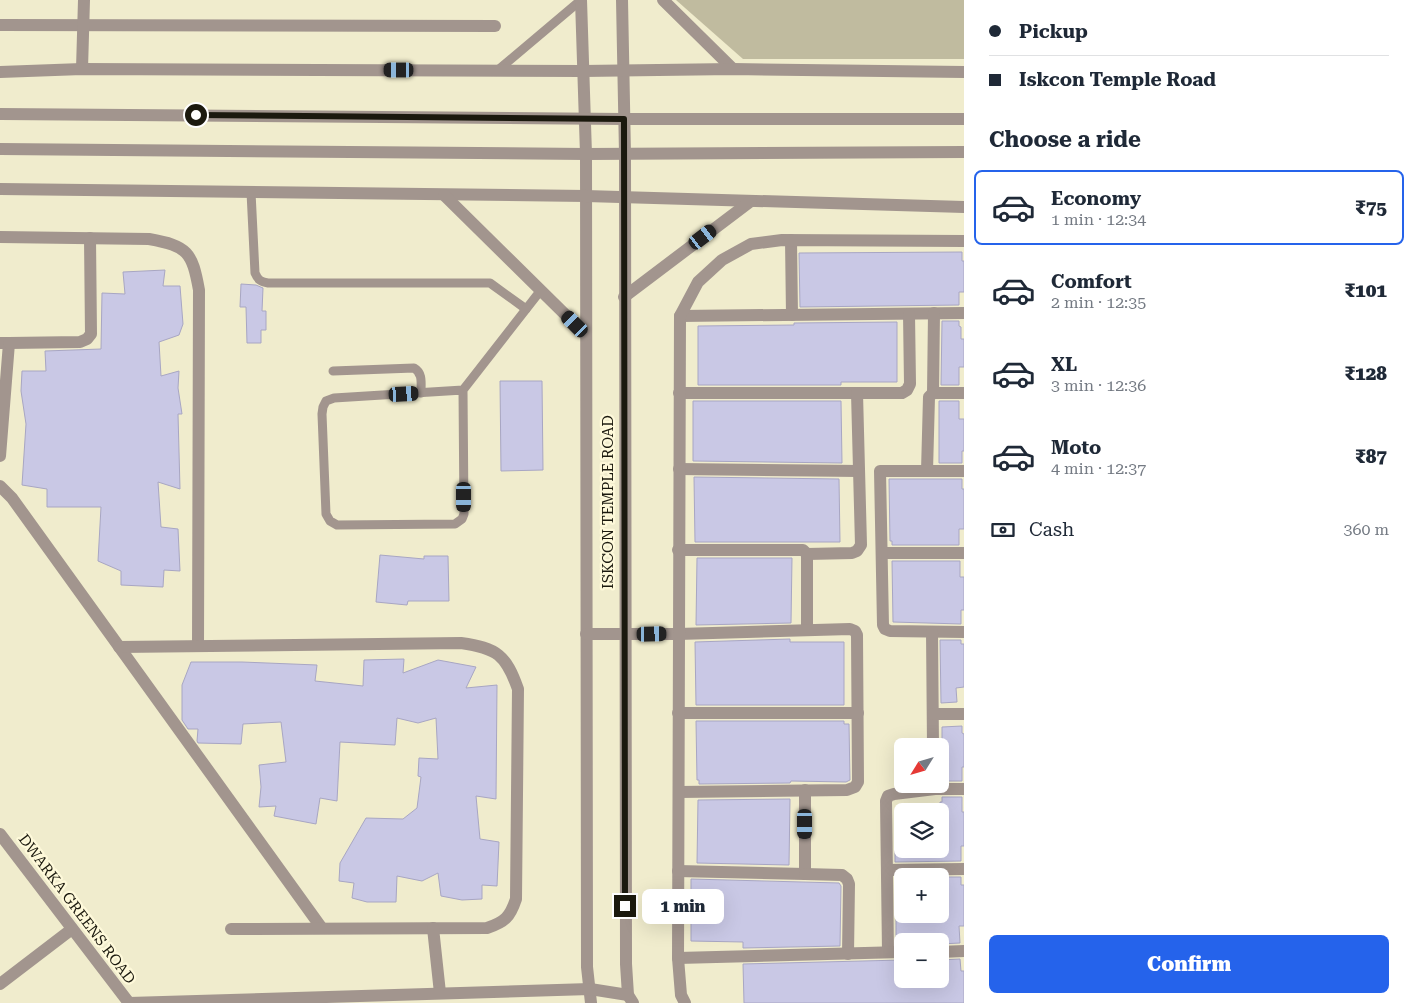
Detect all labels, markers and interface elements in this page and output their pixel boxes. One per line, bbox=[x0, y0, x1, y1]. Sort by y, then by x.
text: Pickup bbox=[1019, 20, 1088, 43]
car bbox=[384, 63, 414, 78]
text: Iskcon Temple Road bbox=[1019, 68, 1216, 91]
route start bbox=[185, 104, 207, 126]
text: Choose a ride bbox=[989, 127, 1141, 152]
icon: car bbox=[991, 185, 1036, 230]
text: Economy bbox=[1051, 187, 1141, 210]
text: ₹75 bbox=[1355, 196, 1387, 219]
text: 1 min · 12:34 bbox=[1051, 210, 1146, 229]
car bbox=[686, 222, 719, 252]
icon: car bbox=[991, 268, 1036, 313]
text: Comfort bbox=[1051, 270, 1132, 293]
text: ₹101 bbox=[1344, 279, 1387, 302]
text: 2 min · 12:35 bbox=[1051, 293, 1146, 312]
car bbox=[559, 308, 590, 340]
icon: car bbox=[991, 351, 1036, 396]
text: XL bbox=[1051, 353, 1077, 376]
text: ₹128 bbox=[1344, 362, 1387, 385]
text: 3 min · 12:36 bbox=[1051, 376, 1146, 395]
car bbox=[388, 386, 419, 402]
street label: ISKCON TEMPLE ROAD bbox=[599, 415, 617, 589]
icon: car bbox=[991, 434, 1036, 479]
text: Moto bbox=[1051, 436, 1101, 459]
text: ₹87 bbox=[1355, 445, 1387, 468]
text: 4 min · 12:37 bbox=[1051, 459, 1146, 478]
car bbox=[456, 482, 471, 512]
icon: cash bbox=[989, 516, 1017, 544]
text: Cash bbox=[1029, 518, 1074, 541]
text: 360 m bbox=[1343, 520, 1389, 539]
car bbox=[636, 626, 667, 642]
north arrow bbox=[894, 738, 949, 792]
map controls bbox=[894, 738, 949, 988]
button: layers bbox=[894, 803, 949, 858]
car bbox=[797, 809, 812, 839]
street label: DWARKA GREENS ROAD bbox=[15, 831, 139, 987]
button: + bbox=[894, 868, 949, 923]
callout: 1 min bbox=[642, 888, 725, 924]
route end bbox=[614, 895, 636, 917]
text: 1 min bbox=[661, 897, 705, 916]
button: − bbox=[894, 933, 949, 988]
button: Confirm bbox=[989, 935, 1389, 993]

